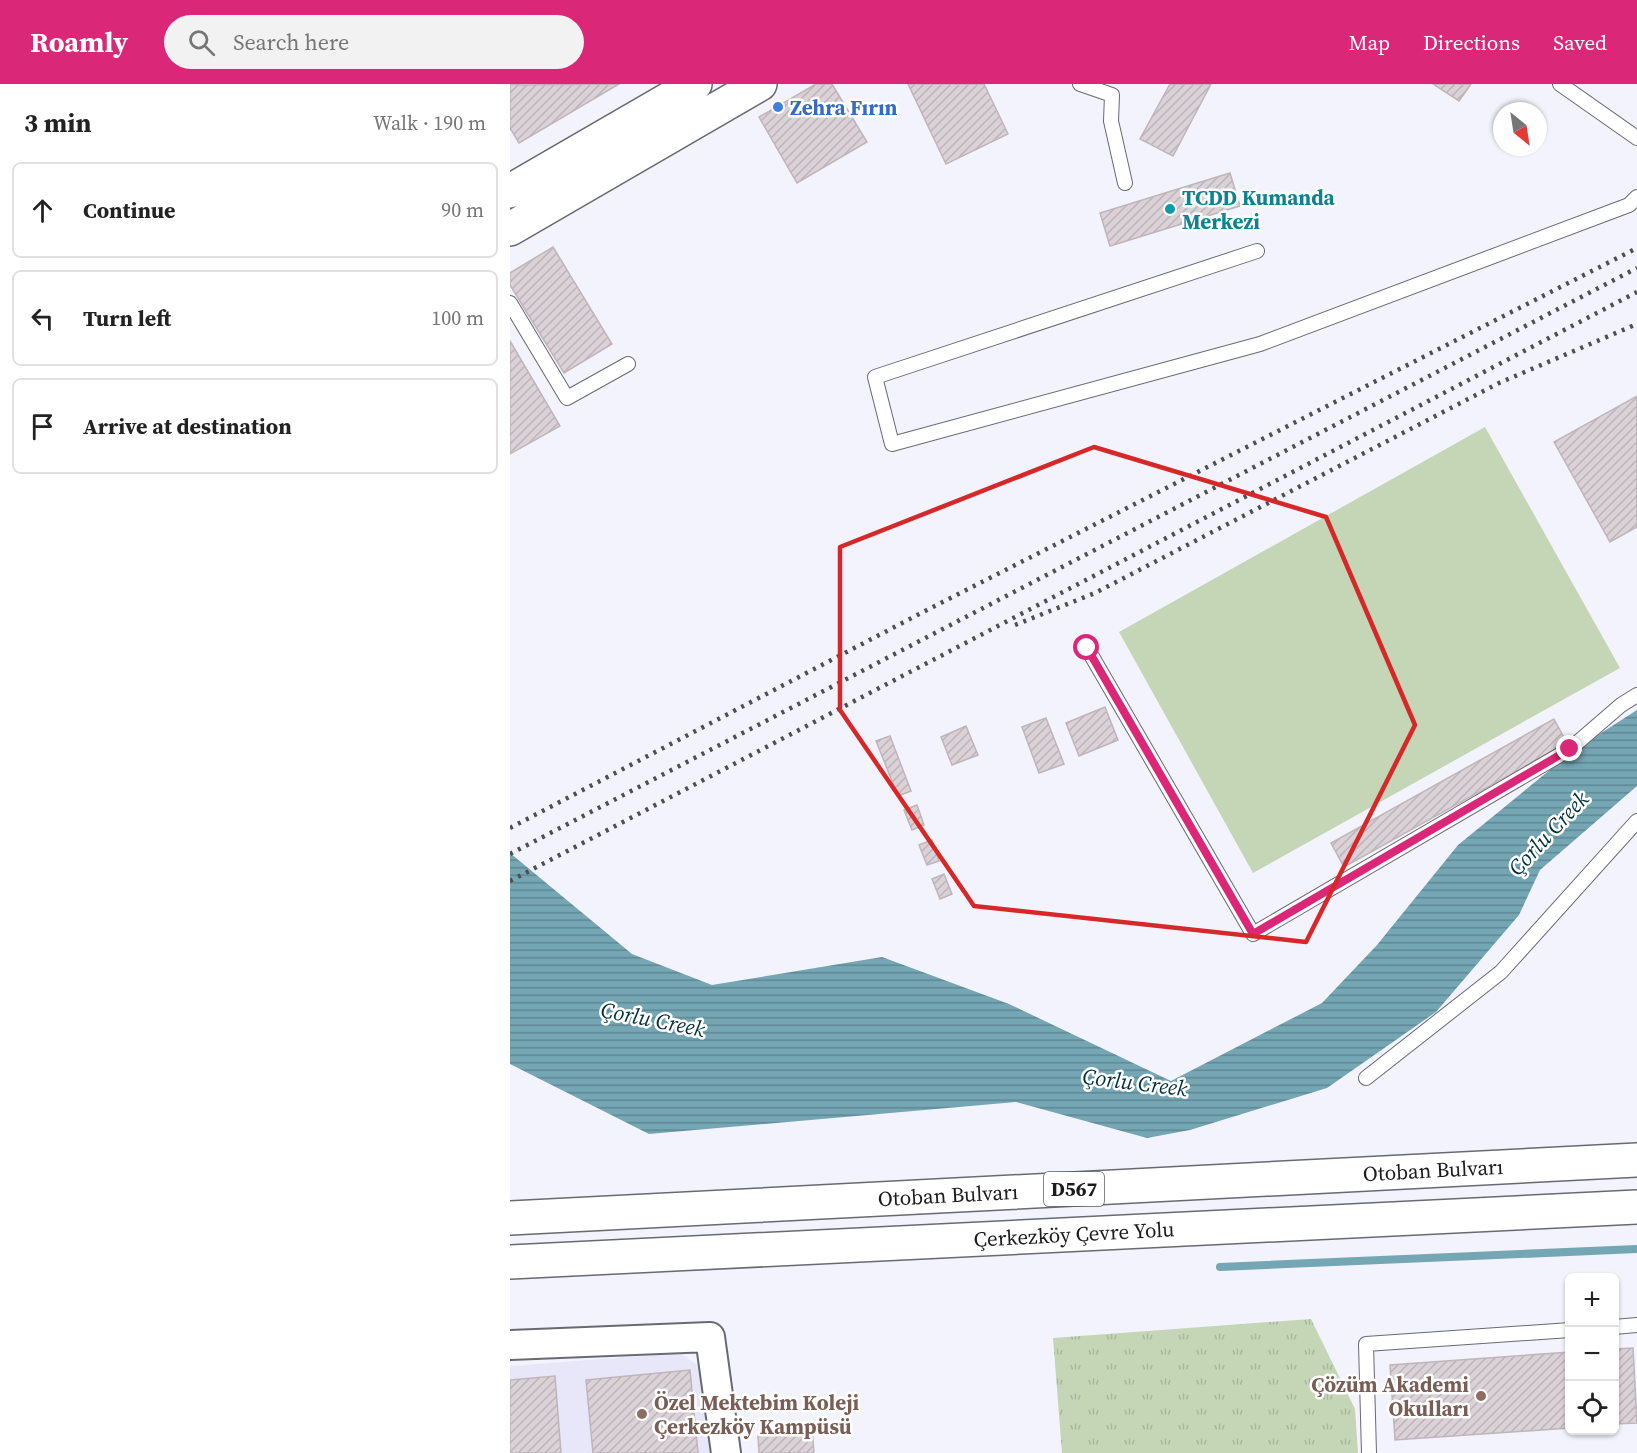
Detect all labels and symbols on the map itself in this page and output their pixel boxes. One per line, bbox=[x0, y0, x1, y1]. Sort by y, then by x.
place label: Zehra Fırın bbox=[790, 93, 898, 122]
marker: Zehra Fırın bbox=[771, 100, 785, 114]
north arrow bbox=[1493, 102, 1547, 156]
place label: TCDD Kumanda Merkezi bbox=[1182, 183, 1335, 236]
marker: TCDD Kumanda Merkezi bbox=[1163, 202, 1177, 216]
route start bbox=[1073, 634, 1099, 660]
route end bbox=[1556, 735, 1582, 761]
water label: Çorlu Creek bbox=[1501, 784, 1595, 882]
water label: Çorlu Creek bbox=[598, 994, 708, 1044]
water label: Çorlu Creek bbox=[1081, 1061, 1190, 1103]
street label: Otoban Bulvarı bbox=[1362, 1152, 1504, 1188]
road number: D567 bbox=[1044, 1172, 1104, 1206]
street label: Otoban Bulvarı bbox=[877, 1177, 1019, 1213]
street label: Çerkezköy Çevre Yolu bbox=[973, 1214, 1175, 1254]
place label: Çözüm Akademi Okulları bbox=[1311, 1370, 1469, 1423]
place label: Özel Mektebim Koleji Çerkezköy Kampüsü bbox=[654, 1388, 860, 1441]
marker: Çözüm Akademi Okulları bbox=[1474, 1389, 1488, 1403]
marker: Özel Mektebim Koleji Çerkezköy Kampüsü bbox=[635, 1407, 649, 1421]

